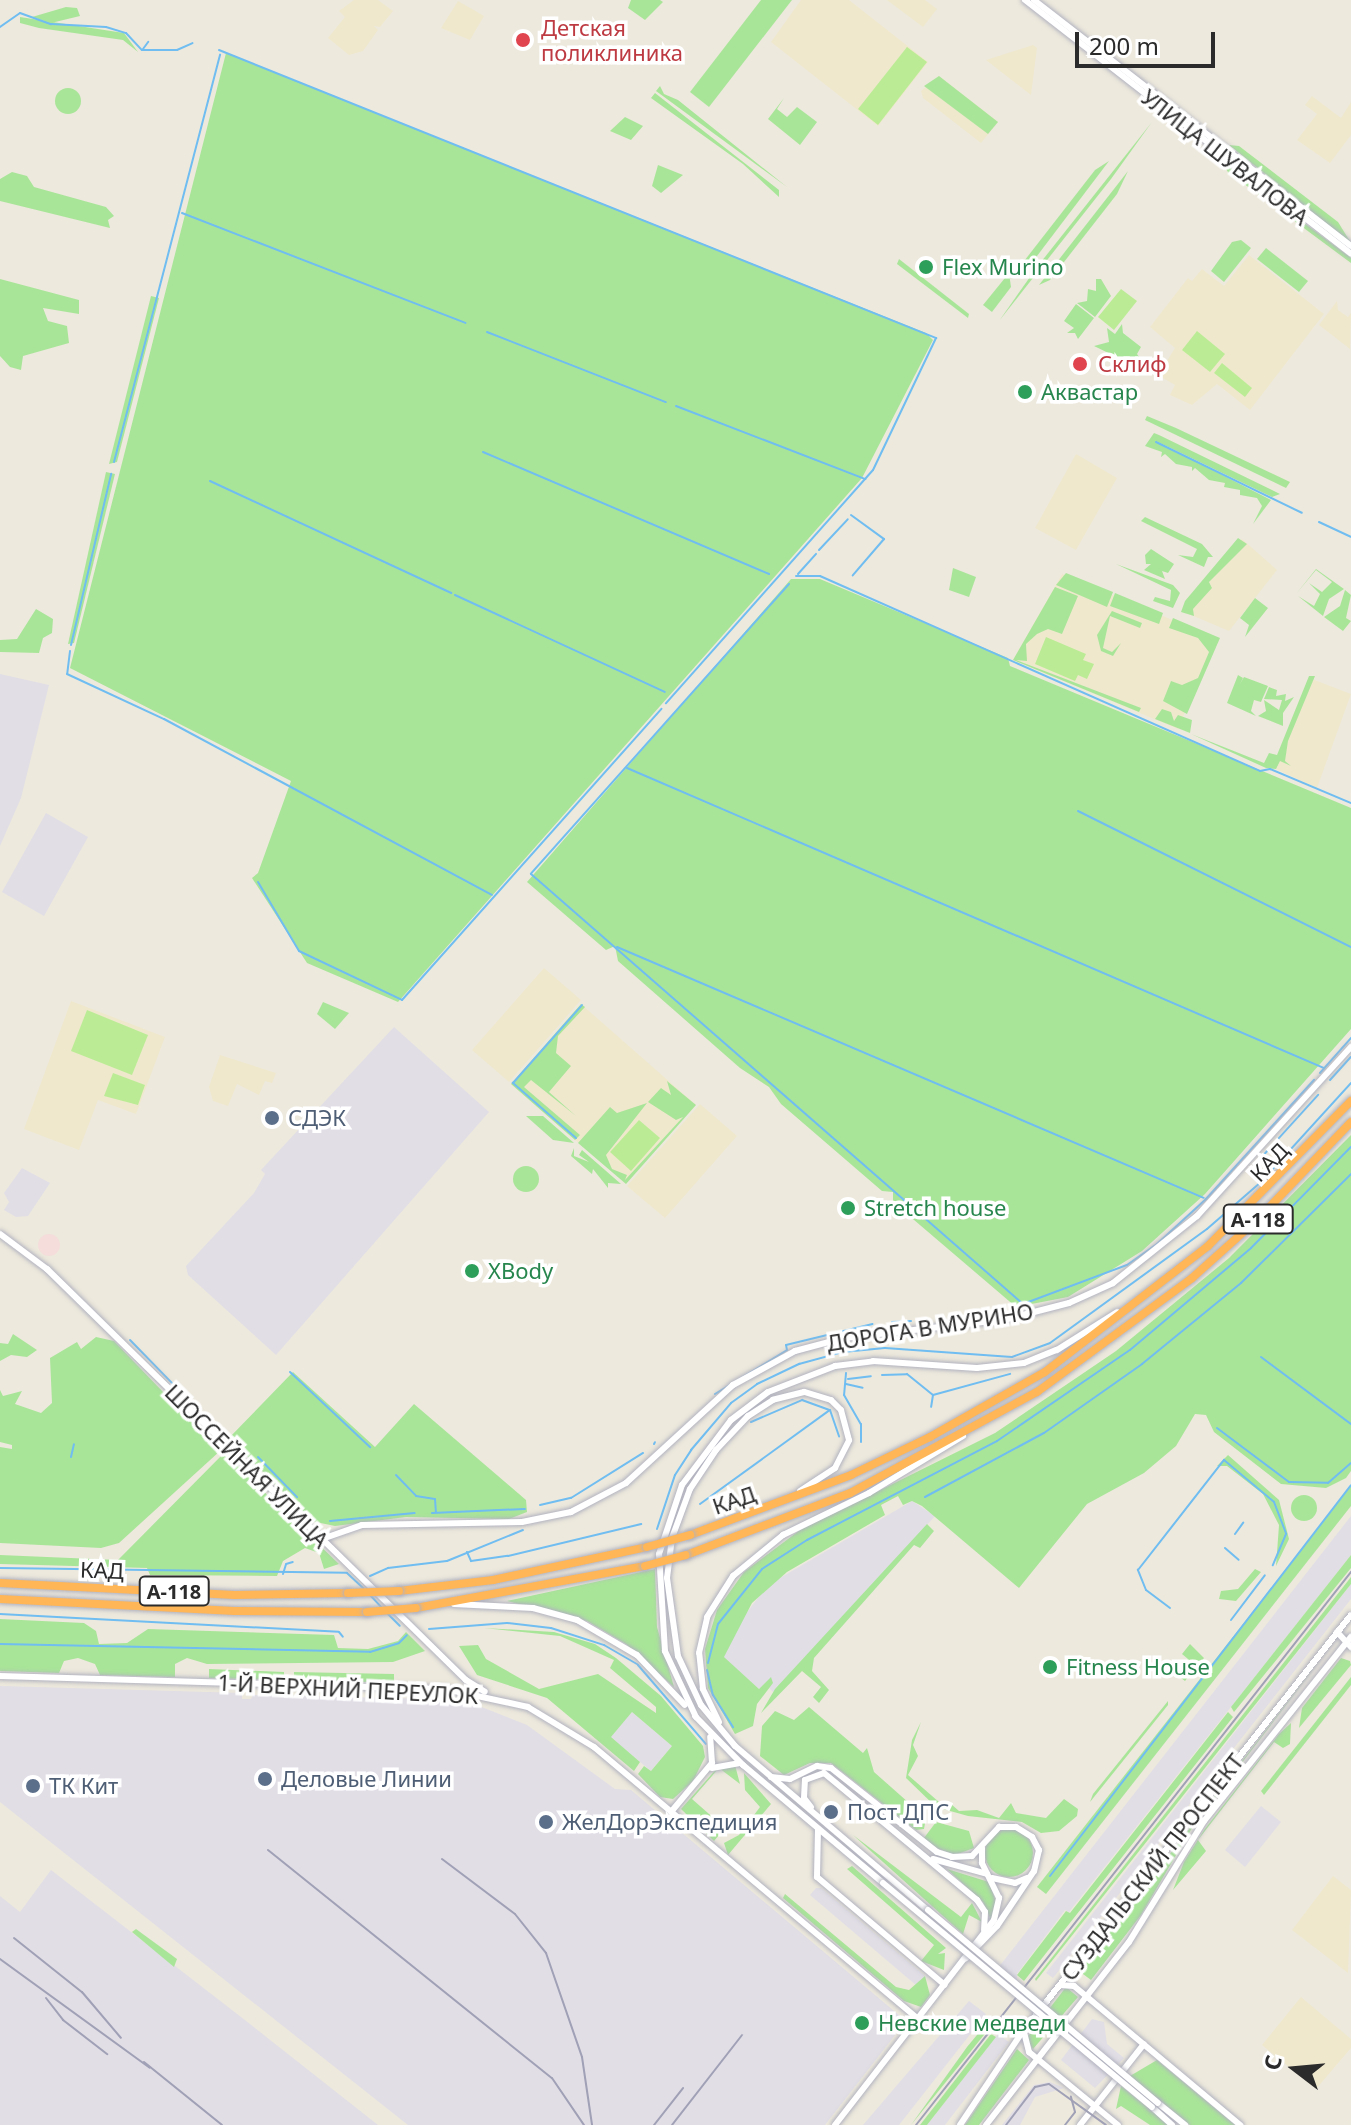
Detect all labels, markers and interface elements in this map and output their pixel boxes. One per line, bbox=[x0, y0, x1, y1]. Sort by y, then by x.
place label: Детская поликлиника bbox=[541, 14, 683, 66]
scale bar bbox=[1079, 16, 1219, 66]
marker: Детская поликлиника bbox=[512, 29, 534, 51]
text: 200 m bbox=[1089, 29, 1159, 62]
street label: УЛИЦА ШУВАЛОВА bbox=[1136, 84, 1314, 230]
place label: Flex Murino bbox=[942, 254, 1064, 280]
marker: Flex Murino bbox=[917, 258, 935, 276]
place label: Склиф bbox=[1098, 351, 1167, 377]
marker: Склиф bbox=[1069, 353, 1091, 375]
place label: Аквастар bbox=[1041, 379, 1138, 405]
marker: Аквастар bbox=[1016, 383, 1034, 401]
place label: СДЭК bbox=[288, 1105, 346, 1131]
marker: СДЭК bbox=[263, 1109, 281, 1127]
street label: КАД bbox=[1244, 1137, 1294, 1187]
place label: Stretch house bbox=[864, 1195, 1006, 1221]
marker: Stretch house bbox=[839, 1199, 857, 1217]
road number: А-118 bbox=[1222, 1203, 1294, 1235]
place label: XBody bbox=[488, 1258, 553, 1284]
marker: XBody bbox=[463, 1262, 481, 1280]
street label: ДОРОГА В МУРИНО bbox=[825, 1298, 1035, 1356]
street label: ШОССЕЙНАЯ УЛИЦА bbox=[160, 1379, 334, 1553]
street label: КАД bbox=[709, 1480, 759, 1520]
street label: КАД bbox=[80, 1556, 124, 1584]
road number: А-118 bbox=[138, 1575, 210, 1607]
place label: Fitness House bbox=[1066, 1654, 1210, 1680]
marker: Fitness House bbox=[1041, 1658, 1059, 1676]
street label: 1-Й ВЕРХНИЙ ПЕРЕУЛОК bbox=[217, 1669, 479, 1709]
street label: СУЗДАЛЬСКИЙ ПРОСПЕКТ bbox=[1055, 1748, 1249, 1986]
place label: Деловые Линии bbox=[281, 1766, 452, 1792]
marker: Деловые Линии bbox=[256, 1770, 274, 1788]
place label: ТК Кит bbox=[49, 1773, 118, 1799]
marker: ТК Кит bbox=[24, 1777, 42, 1795]
place label: Пост ДПС bbox=[847, 1799, 949, 1825]
marker: Пост ДПС bbox=[822, 1803, 840, 1821]
place label: ЖелДорЭкспедиция bbox=[562, 1809, 777, 1835]
marker: ЖелДорЭкспедиция bbox=[537, 1813, 555, 1831]
place label: Невские медведи bbox=[878, 2010, 1066, 2036]
marker: Невские медведи bbox=[853, 2014, 871, 2032]
north arrow bbox=[1255, 2029, 1335, 2109]
text: С bbox=[1256, 2051, 1288, 2073]

